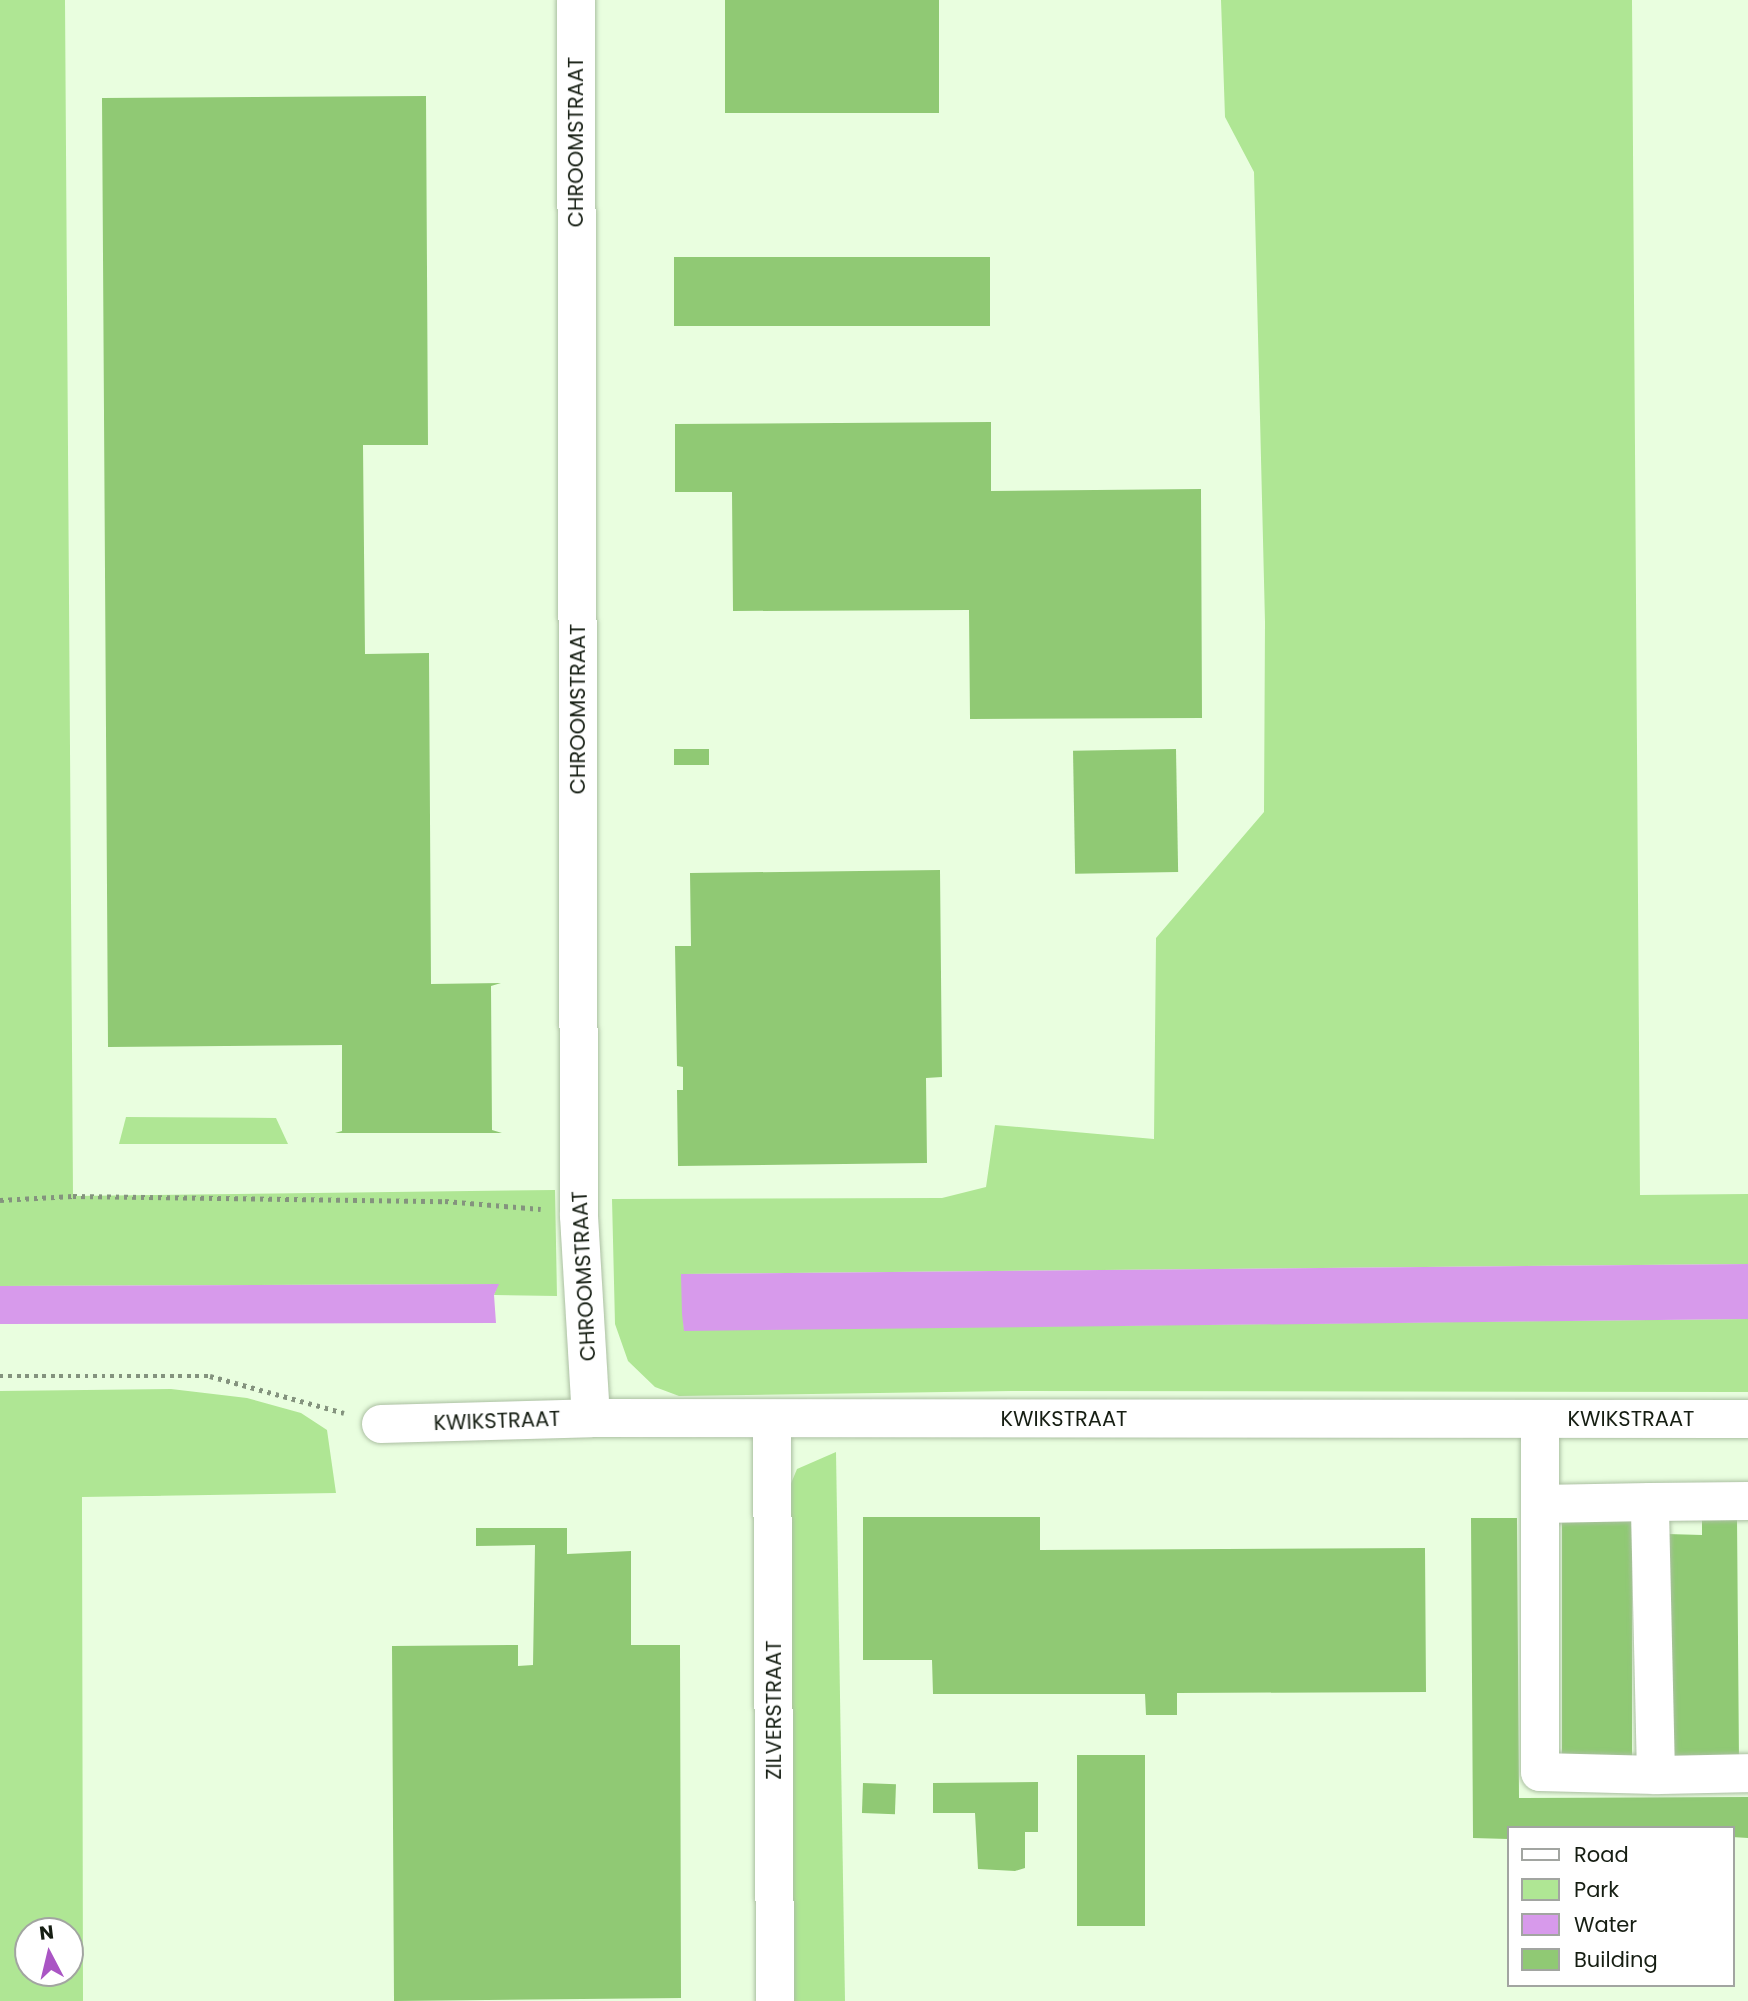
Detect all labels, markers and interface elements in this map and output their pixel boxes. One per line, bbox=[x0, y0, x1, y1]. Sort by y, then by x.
street label: CHROOMSTRAAT bbox=[563, 57, 589, 227]
street label: CHROOMSTRAAT bbox=[565, 624, 591, 794]
street label: CHROOMSTRAAT bbox=[567, 1190, 601, 1362]
street label: KWIKSTRAAT bbox=[433, 1406, 561, 1436]
street label: KWIKSTRAAT bbox=[1001, 1406, 1127, 1432]
street label: KWIKSTRAAT bbox=[1568, 1406, 1694, 1432]
street label: ZILVERSTRAAT bbox=[761, 1640, 787, 1780]
legend bbox=[1506, 1826, 1734, 1987]
text: Road bbox=[1574, 1840, 1629, 1869]
text: Park bbox=[1574, 1875, 1619, 1904]
text: Water bbox=[1574, 1910, 1637, 1939]
north arrow bbox=[14, 1917, 84, 1987]
text: N bbox=[38, 1918, 55, 1947]
text: Building bbox=[1574, 1945, 1658, 1974]

